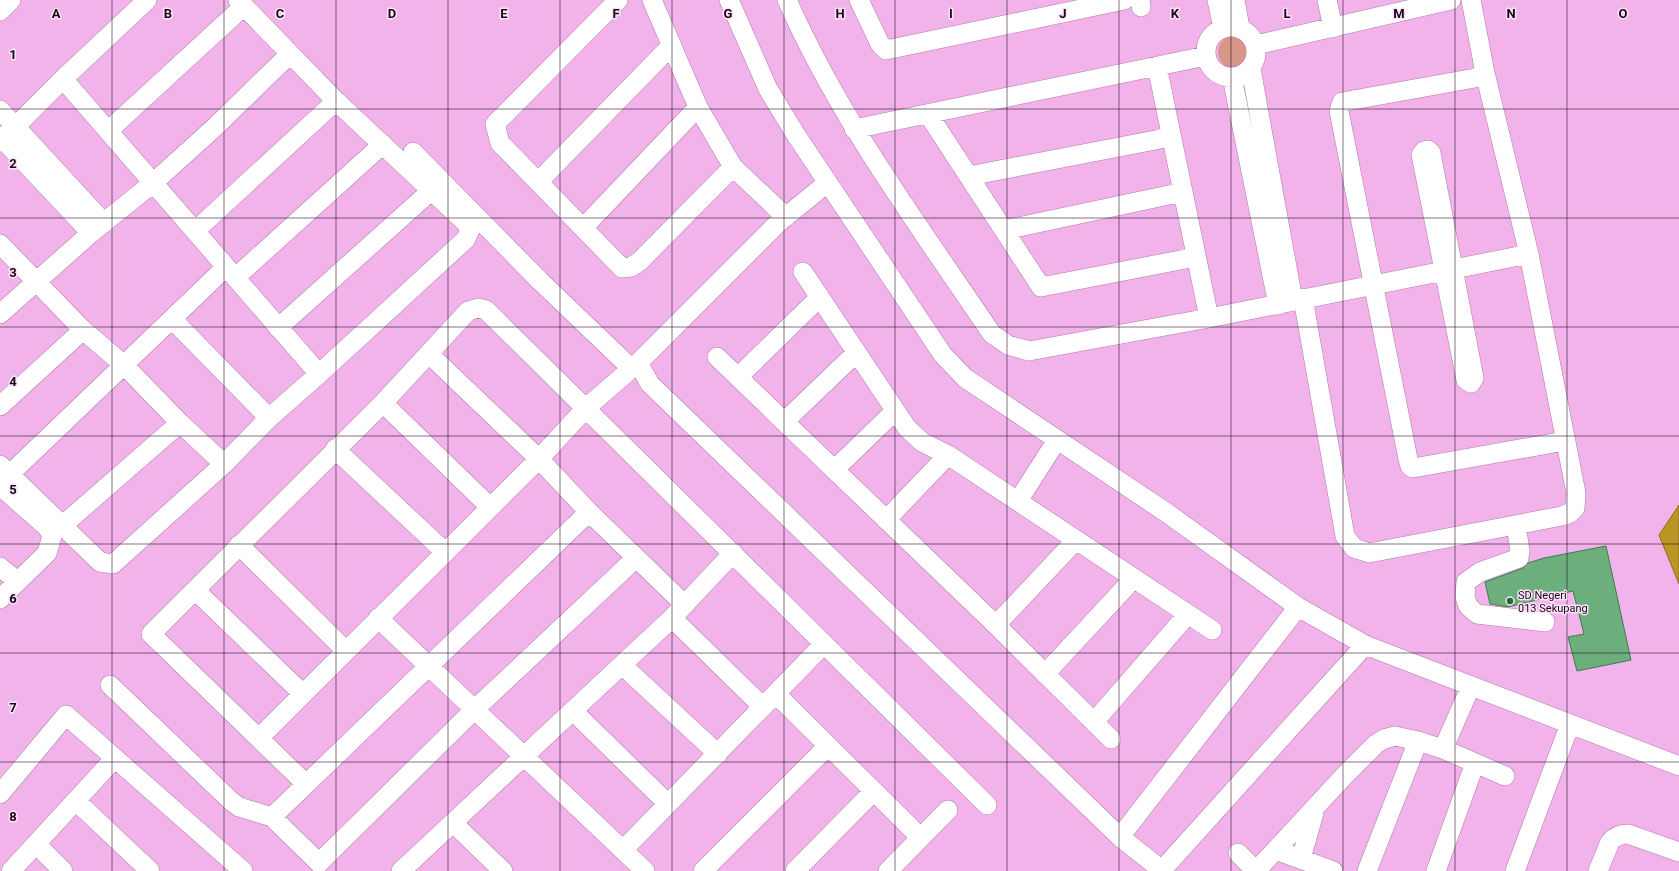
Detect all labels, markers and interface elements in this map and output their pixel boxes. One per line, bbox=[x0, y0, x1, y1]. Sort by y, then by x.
text: A bbox=[52, 6, 61, 21]
text: B bbox=[164, 6, 172, 21]
text: C bbox=[276, 6, 285, 21]
text: D bbox=[388, 6, 396, 21]
text: E bbox=[500, 6, 508, 21]
text: F bbox=[612, 6, 620, 21]
text: G bbox=[724, 6, 733, 21]
text: H bbox=[835, 6, 845, 21]
text: I bbox=[949, 6, 953, 21]
text: J bbox=[1059, 6, 1067, 21]
text: K bbox=[1171, 6, 1180, 21]
text: L bbox=[1283, 6, 1291, 21]
text: M bbox=[1393, 6, 1405, 21]
text: N bbox=[1506, 6, 1516, 21]
text: O bbox=[1619, 6, 1628, 21]
text: 1 bbox=[9, 47, 17, 62]
text: 2 bbox=[9, 156, 17, 171]
text: 3 bbox=[9, 265, 17, 280]
text: 4 bbox=[9, 374, 17, 389]
text: 5 bbox=[9, 482, 17, 497]
place label: SD Negeri 013 Sekupang bbox=[1518, 589, 1588, 615]
text: 6 bbox=[9, 591, 17, 606]
marker: SD Negeri 013 Sekupang bbox=[1505, 596, 1515, 606]
text: 7 bbox=[9, 700, 17, 715]
text: 8 bbox=[9, 809, 17, 824]

